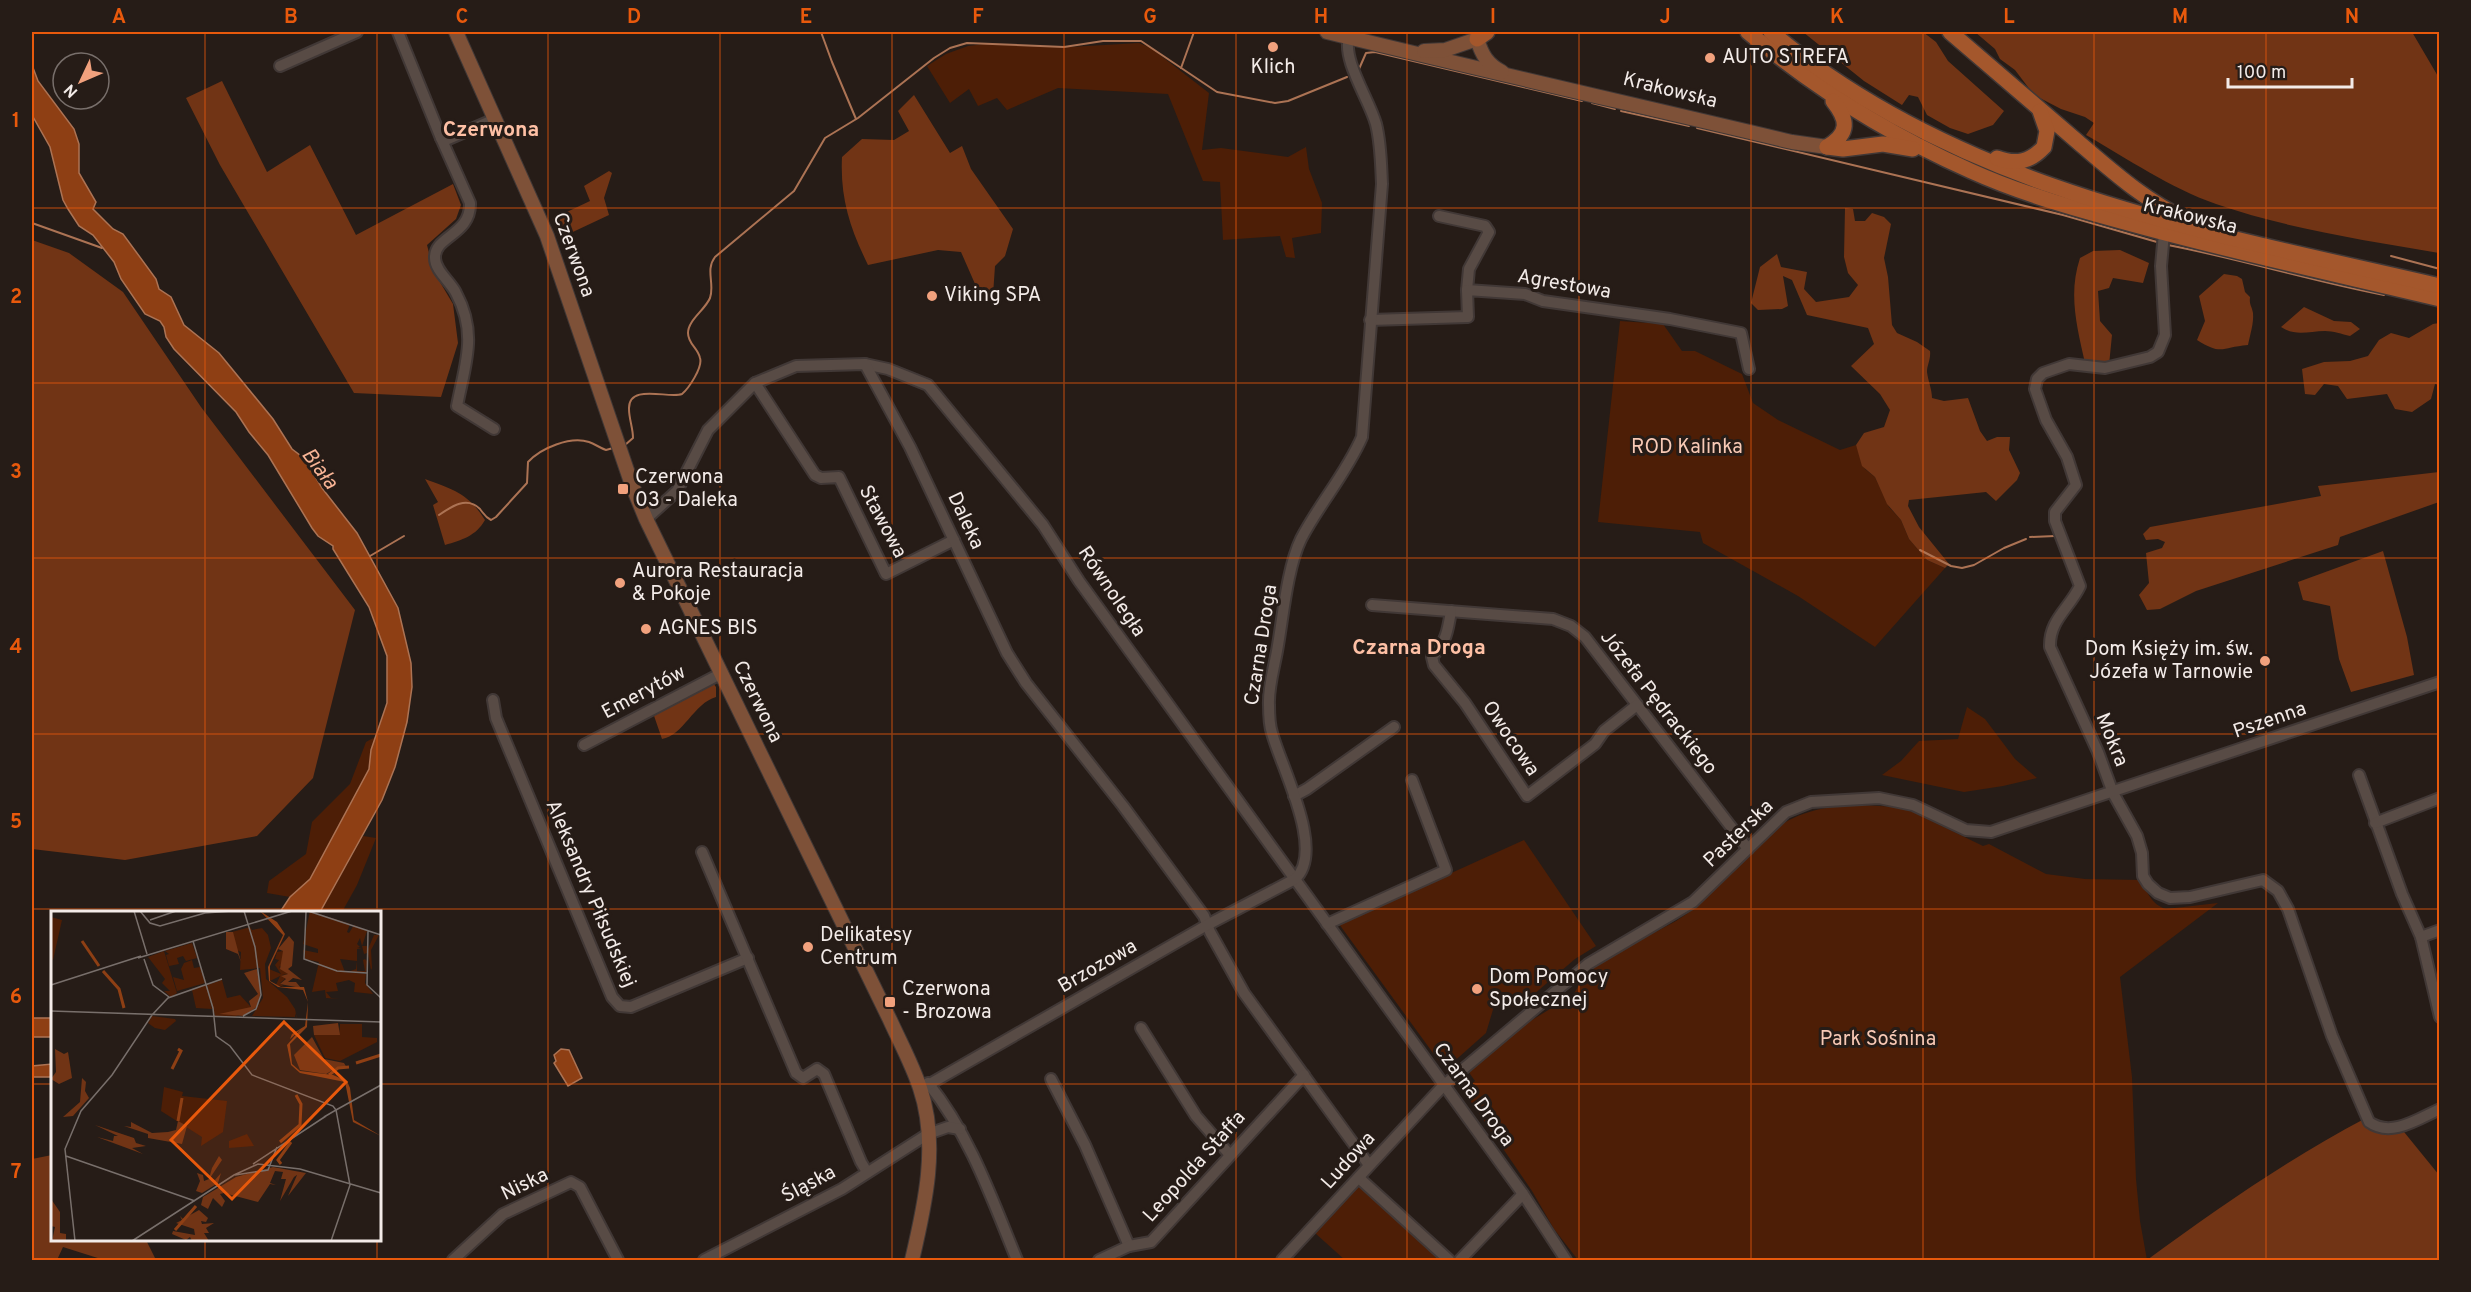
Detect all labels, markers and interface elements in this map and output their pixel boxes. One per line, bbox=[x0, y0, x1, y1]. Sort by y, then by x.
text: A bbox=[112, 5, 126, 31]
text: B bbox=[284, 5, 298, 31]
text: C bbox=[456, 5, 468, 31]
text: D bbox=[627, 5, 641, 31]
text: E bbox=[800, 5, 812, 31]
text: F bbox=[972, 5, 984, 31]
text: G bbox=[1143, 5, 1157, 31]
text: H bbox=[1314, 5, 1328, 31]
text: I bbox=[1490, 5, 1496, 31]
text: J bbox=[1659, 5, 1671, 31]
text: K bbox=[1830, 5, 1844, 31]
text: L bbox=[2003, 5, 2015, 31]
text: M bbox=[2172, 5, 2188, 31]
text: N bbox=[2345, 5, 2359, 31]
marker: Klich bbox=[1266, 40, 1280, 54]
place label: AUTO STREFA bbox=[1722, 45, 1849, 71]
north arrow bbox=[51, 51, 111, 111]
marker: AUTO STREFA bbox=[1703, 51, 1717, 65]
scale bar bbox=[2228, 51, 2352, 89]
place label: Klich bbox=[1251, 55, 1295, 81]
text: 100 m bbox=[2237, 62, 2286, 85]
street label: Krakowska bbox=[1620, 67, 1720, 115]
text: N bbox=[60, 79, 83, 101]
text: 1 bbox=[12, 109, 20, 135]
district label: Czerwona bbox=[443, 117, 539, 144]
street label: Krakowska bbox=[2140, 193, 2240, 241]
street label: Czerwona bbox=[546, 209, 600, 301]
street label: Agrestowa bbox=[1515, 264, 1613, 306]
place label: Viking SPA bbox=[944, 283, 1041, 309]
text: 2 bbox=[10, 285, 22, 311]
marker: Viking SPA bbox=[925, 289, 939, 303]
park label: ROD Kalinka bbox=[1631, 435, 1743, 461]
water label: Biała bbox=[295, 443, 344, 495]
text: 3 bbox=[10, 460, 22, 486]
place label: Czerwona 03 - Daleka bbox=[635, 465, 738, 514]
street label: Stawowa bbox=[852, 481, 912, 563]
marker: Czerwona 03 - Daleka bbox=[616, 482, 630, 496]
street label: Daleka bbox=[940, 488, 990, 554]
street label: Równoległa bbox=[1071, 541, 1151, 643]
place label: Aurora Restauracja & Pokoje bbox=[632, 559, 803, 608]
marker: Aurora Restauracja & Pokoje bbox=[613, 576, 627, 590]
street label: Czarna Droga bbox=[1240, 583, 1284, 707]
place label: AGNES BIS bbox=[658, 616, 758, 642]
marker: AGNES BIS bbox=[639, 622, 653, 636]
street label: Józefa Pędrackiego bbox=[1593, 625, 1723, 781]
text: 4 bbox=[10, 635, 22, 661]
district label: Czarna Droga bbox=[1352, 635, 1486, 662]
place label: Dom Księży im. św. Józefa w Tarnowie bbox=[2085, 637, 2253, 686]
marker: Dom Księży im. św. Józefa w Tarnowie bbox=[2258, 654, 2272, 668]
street label: Czerwona bbox=[726, 657, 788, 747]
street label: Emerytów bbox=[597, 660, 691, 726]
street label: Owocowa bbox=[1475, 696, 1545, 782]
street label: Pszenna bbox=[2230, 696, 2310, 746]
street label: Mokra bbox=[2088, 709, 2134, 771]
street label: Pasterska bbox=[1698, 794, 1780, 874]
street label: Aleksandry Piłsudskiej bbox=[539, 796, 641, 992]
text: 5 bbox=[10, 810, 22, 836]
inset map bbox=[51, 911, 381, 1241]
place label: Delikatesy Centrum bbox=[820, 923, 912, 972]
street label: Brzozowa bbox=[1054, 934, 1142, 1000]
marker: Delikatesy Centrum bbox=[801, 940, 815, 954]
place label: Dom Pomocy Społecznej bbox=[1489, 965, 1608, 1014]
place label: Czerwona - Brozowa bbox=[902, 977, 992, 1026]
marker: Dom Pomocy Społecznej bbox=[1470, 982, 1484, 996]
text: 6 bbox=[10, 985, 22, 1011]
marker: Czerwona - Brozowa bbox=[883, 995, 897, 1009]
park label: Park Sośnina bbox=[1820, 1027, 1936, 1053]
street label: Czarna Droga bbox=[1427, 1038, 1519, 1152]
street label: Leopolda Staffa bbox=[1138, 1106, 1252, 1228]
street label: Ludowa bbox=[1316, 1127, 1382, 1195]
street label: Śląska bbox=[776, 1158, 841, 1210]
text: 7 bbox=[11, 1160, 21, 1186]
street label: Niska bbox=[497, 1163, 553, 1207]

